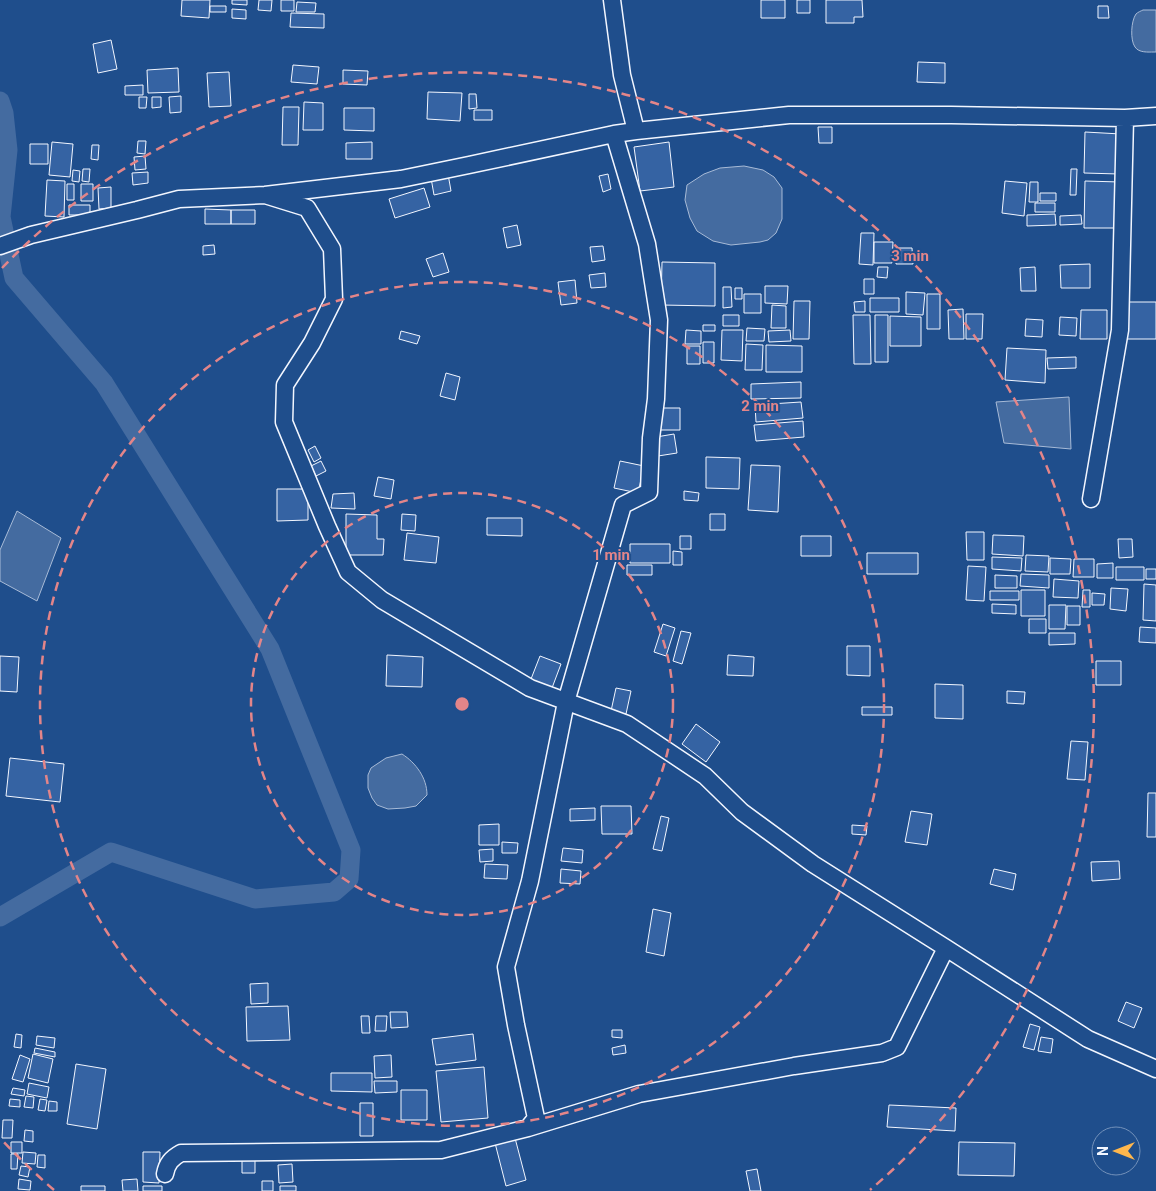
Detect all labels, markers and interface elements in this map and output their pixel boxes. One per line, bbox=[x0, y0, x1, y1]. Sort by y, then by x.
text: 3 min bbox=[891, 247, 929, 265]
text: 2 min bbox=[741, 397, 779, 415]
text: 1 min bbox=[592, 546, 630, 564]
centre of rings bbox=[453, 695, 471, 713]
north arrow bbox=[1091, 1126, 1141, 1176]
text: N bbox=[1095, 1146, 1111, 1156]

